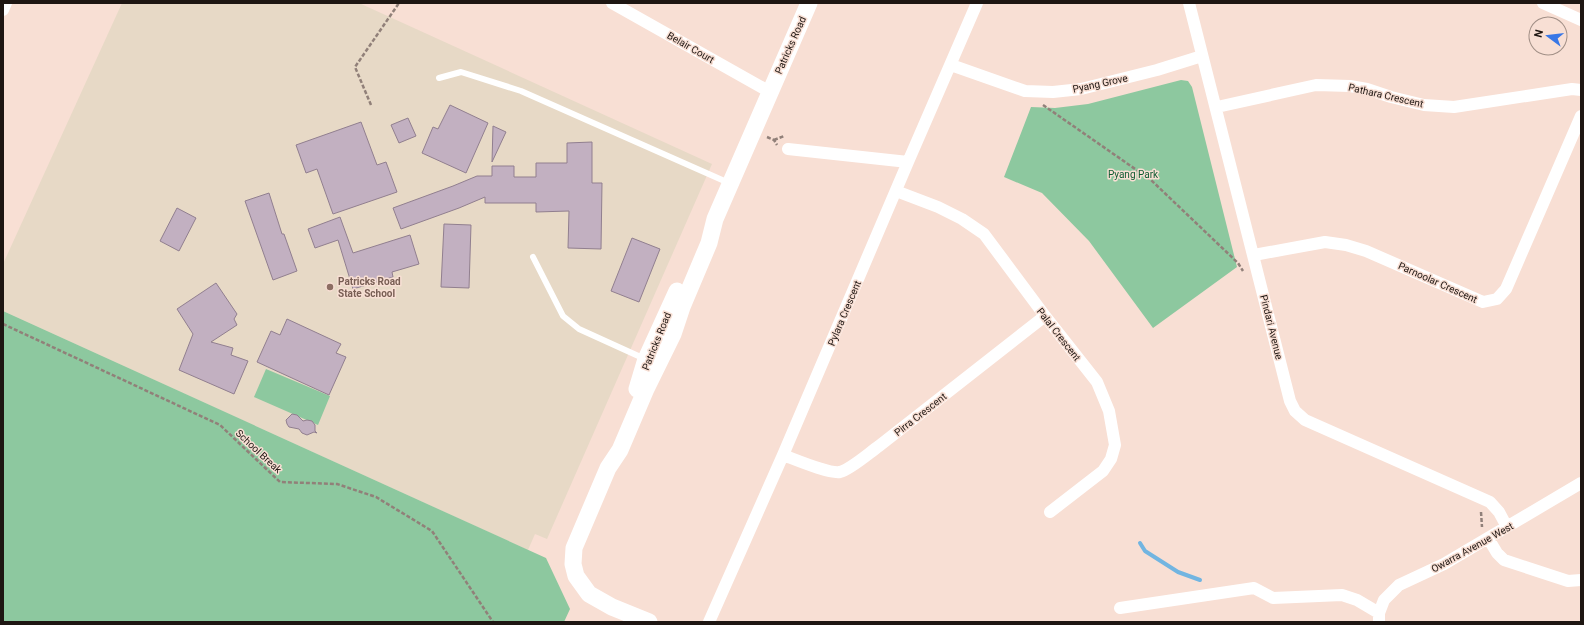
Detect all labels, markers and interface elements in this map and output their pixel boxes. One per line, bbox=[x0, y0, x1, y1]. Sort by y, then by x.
street label: Patricks Road bbox=[773, 15, 808, 76]
north arrow bbox=[1528, 16, 1568, 56]
text: N bbox=[1532, 28, 1546, 39]
street label: Belair Court bbox=[665, 30, 716, 65]
street label: Pyang Grove bbox=[1072, 72, 1129, 95]
street label: Pathara Crescent bbox=[1347, 82, 1424, 109]
park label: Pyang Park bbox=[1108, 169, 1159, 180]
street label: Parnoolar Crescent bbox=[1397, 260, 1479, 305]
place label: Patricks Road State School bbox=[338, 276, 401, 299]
street label: Pylara Crescent bbox=[826, 279, 863, 347]
marker: Patricks Road State School bbox=[325, 282, 335, 292]
street label: Pindari Avenue bbox=[1258, 294, 1285, 361]
street label: Palal Crescent bbox=[1035, 306, 1083, 363]
street label: Patricks Road bbox=[640, 311, 673, 372]
street label: Pirra Crescent bbox=[892, 391, 948, 438]
street label: School Break bbox=[234, 427, 284, 476]
street label: Owarra Avenue West bbox=[1429, 520, 1515, 575]

